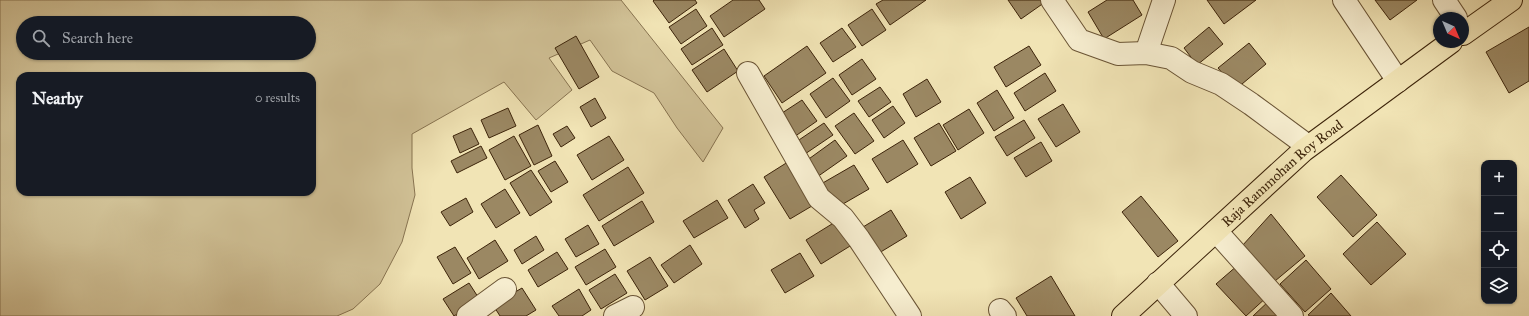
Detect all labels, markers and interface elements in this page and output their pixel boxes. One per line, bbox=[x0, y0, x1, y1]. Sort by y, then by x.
north arrow bbox=[1433, 12, 1469, 48]
search box bbox=[16, 16, 316, 60]
icon: search bbox=[30, 27, 52, 49]
text: Search here bbox=[62, 29, 133, 47]
text: Nearby bbox=[32, 88, 83, 109]
text: 0 results bbox=[255, 90, 300, 106]
street label: Raja Rammohan Roy Road bbox=[1218, 116, 1346, 230]
map controls bbox=[1481, 160, 1517, 304]
button: + bbox=[1481, 160, 1517, 196]
button: − bbox=[1481, 196, 1517, 232]
button: locate bbox=[1481, 232, 1517, 268]
button: layers bbox=[1481, 268, 1517, 304]

